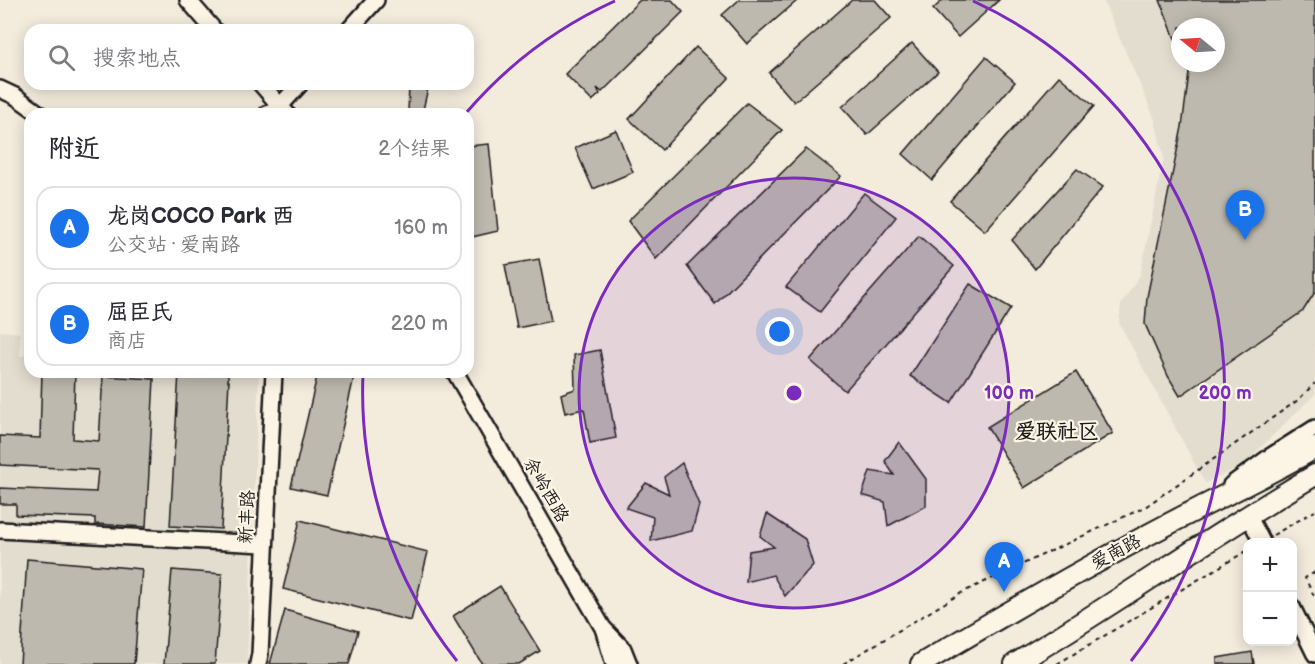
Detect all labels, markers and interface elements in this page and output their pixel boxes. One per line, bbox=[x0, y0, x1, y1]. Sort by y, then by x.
north arrow bbox=[1171, 18, 1225, 72]
search box bbox=[24, 24, 474, 90]
icon: search bbox=[45, 41, 78, 74]
text: 搜索地点 bbox=[93, 45, 181, 72]
text: 附近 bbox=[48, 134, 100, 165]
text: 2个结果 bbox=[378, 137, 450, 161]
pin: B bbox=[1226, 190, 1264, 240]
text: 龙岗COCO Park 西 bbox=[107, 203, 294, 230]
text: A bbox=[63, 216, 76, 240]
text: 160 m bbox=[394, 216, 448, 240]
text: 公交站 · 爱南路 bbox=[107, 233, 240, 257]
text: 屈臣氏 bbox=[107, 299, 173, 326]
text: B bbox=[62, 312, 77, 336]
text: 220 m bbox=[391, 312, 448, 336]
your location bbox=[765, 317, 794, 346]
text: 商店 bbox=[107, 329, 147, 353]
centre of rings bbox=[784, 383, 804, 403]
text: 100 m bbox=[984, 383, 1034, 404]
text: 200 m bbox=[1198, 383, 1252, 404]
district label: 爱联社区 bbox=[1015, 419, 1099, 444]
street label: 余岭西路 bbox=[519, 454, 573, 526]
street label: 新丰路 bbox=[235, 489, 259, 545]
street label: 爱南路 bbox=[1087, 530, 1145, 574]
map controls bbox=[1243, 538, 1297, 646]
button: + bbox=[1243, 538, 1297, 592]
pin: A bbox=[984, 542, 1024, 592]
button: − bbox=[1243, 592, 1297, 646]

